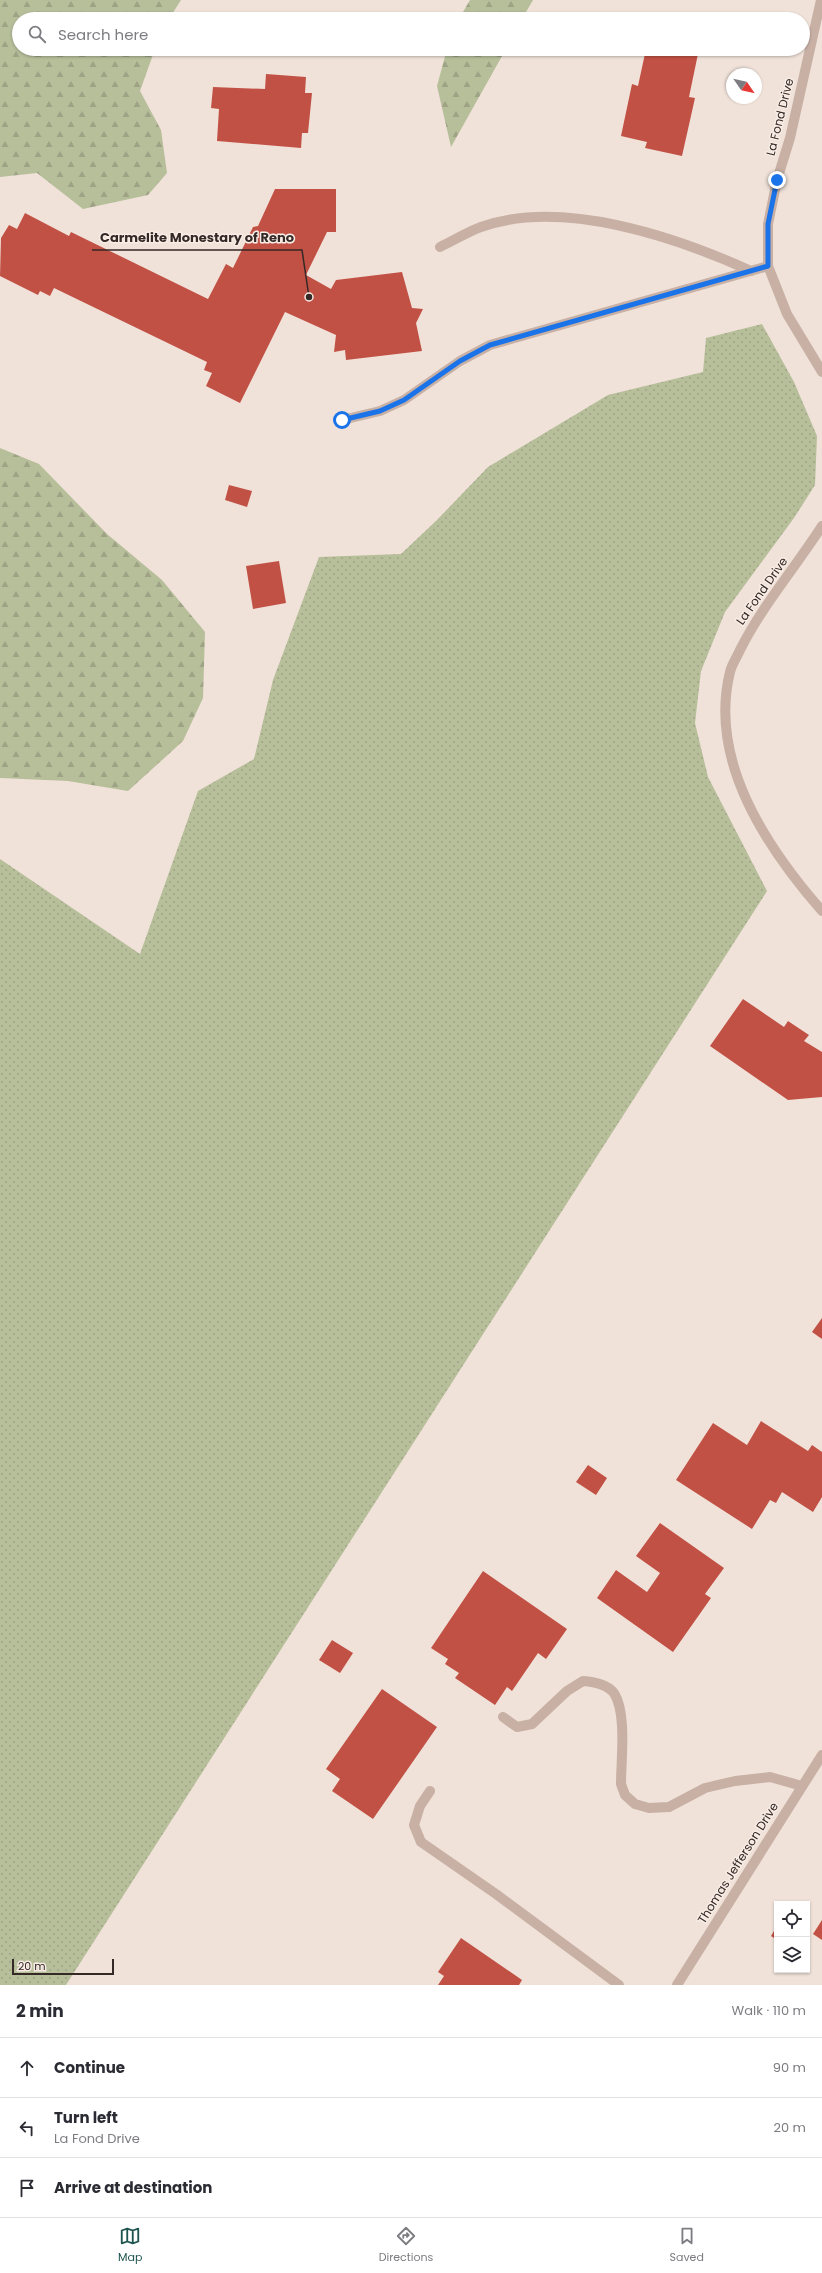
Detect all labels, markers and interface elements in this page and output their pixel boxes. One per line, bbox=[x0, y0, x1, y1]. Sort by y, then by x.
search box bbox=[12, 12, 810, 56]
icon: search bbox=[26, 23, 48, 45]
text: Search here bbox=[58, 24, 148, 45]
north arrow bbox=[726, 68, 762, 104]
street label: La Fond Drive bbox=[762, 76, 797, 157]
route end bbox=[768, 171, 786, 189]
callout: Carmelite Monestary of Reno bbox=[92, 225, 302, 250]
text: Carmelite Monestary of Reno bbox=[100, 228, 294, 247]
route start bbox=[333, 411, 351, 429]
street label: La Fond Drive bbox=[732, 553, 791, 628]
street label: Thomas Jefferson Drive bbox=[693, 1799, 782, 1927]
map controls bbox=[774, 1901, 810, 1973]
button: locate bbox=[774, 1901, 810, 1937]
button: layers bbox=[774, 1937, 810, 1973]
scale bar bbox=[12, 1957, 114, 1976]
text: 20 m bbox=[18, 1958, 46, 1974]
text: 2 min bbox=[16, 1999, 64, 2023]
text: Walk · 110 m bbox=[732, 2001, 806, 2020]
icon: ahead bbox=[16, 2057, 38, 2079]
text: Continue bbox=[54, 2057, 125, 2078]
text: 90 m bbox=[773, 2058, 806, 2077]
text: Turn left bbox=[54, 2107, 118, 2128]
icon: left bbox=[16, 2117, 38, 2139]
text: 20 m bbox=[773, 2118, 806, 2137]
text: La Fond Drive bbox=[54, 2129, 140, 2148]
icon: arrive bbox=[16, 2177, 38, 2199]
text: Arrive at destination bbox=[54, 2177, 212, 2198]
tab: Map bbox=[118, 2225, 142, 2266]
tab: Directions bbox=[379, 2225, 433, 2266]
tab: Saved bbox=[670, 2225, 704, 2266]

